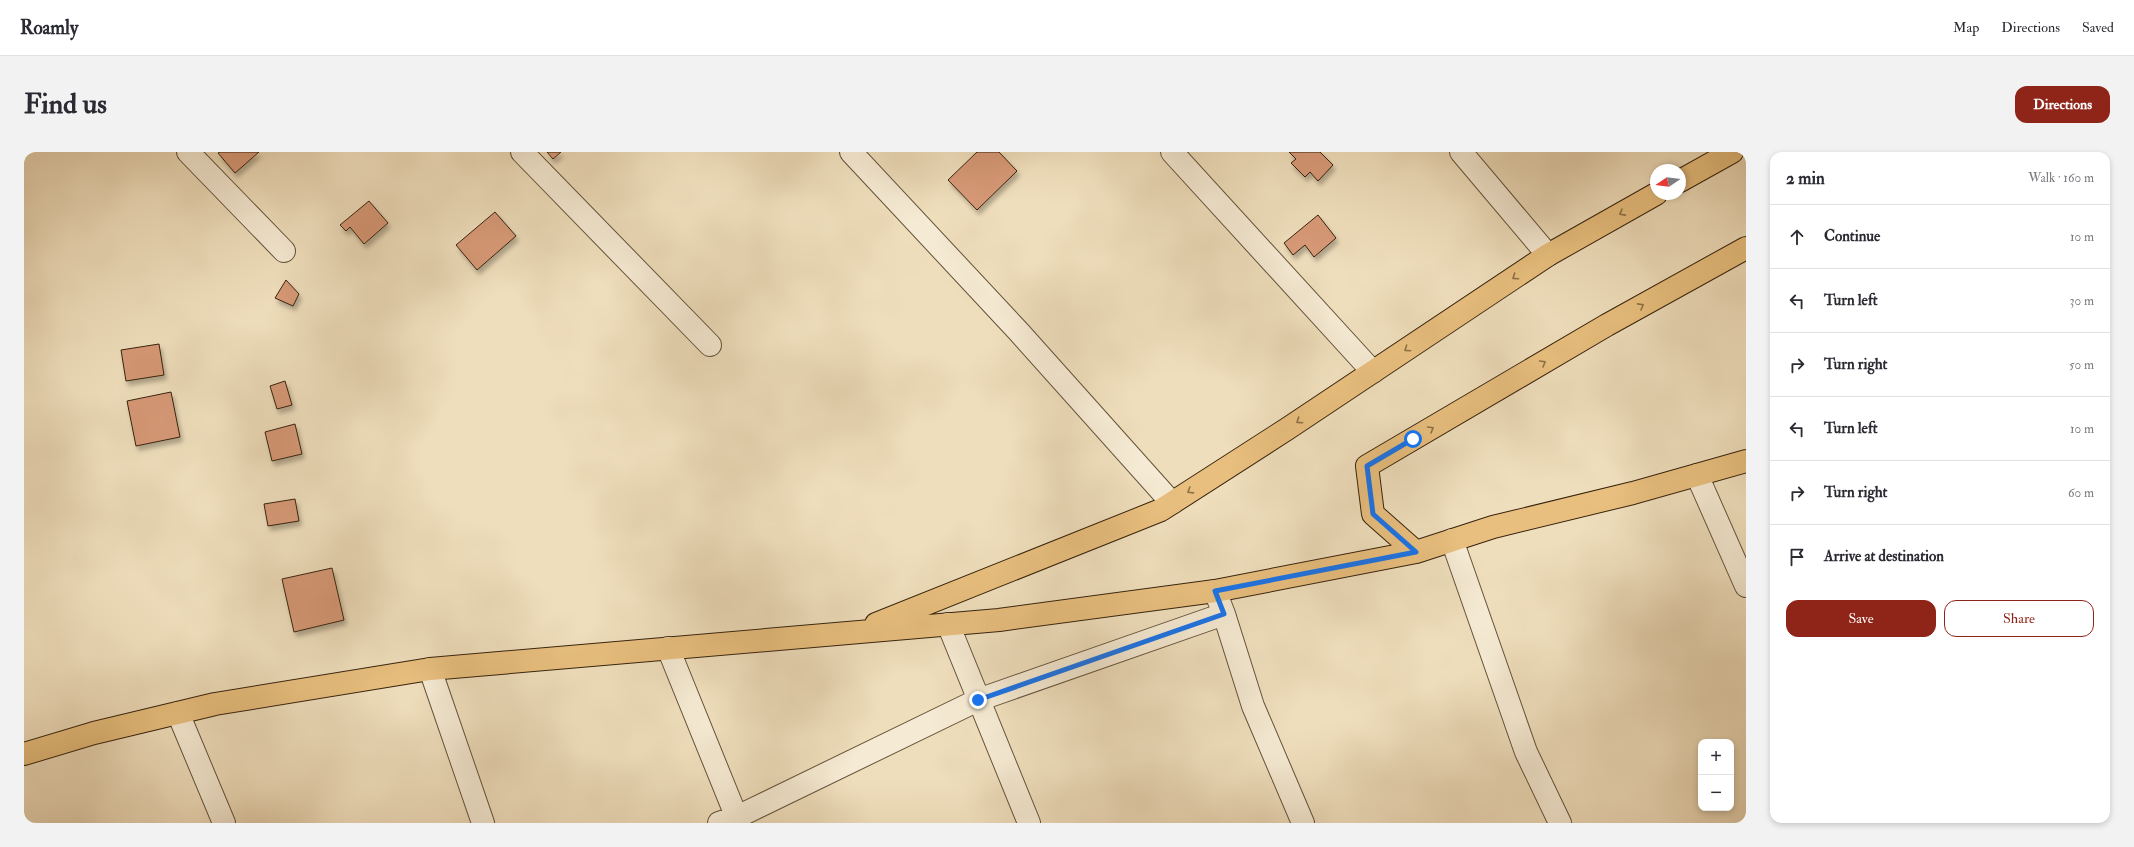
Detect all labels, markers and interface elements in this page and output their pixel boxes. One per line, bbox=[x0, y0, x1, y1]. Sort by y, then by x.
text: Roamly bbox=[20, 16, 78, 40]
text: Map bbox=[1953, 19, 1979, 36]
text: Directions bbox=[2001, 19, 2060, 36]
text: Saved bbox=[2082, 19, 2114, 36]
button: Directions bbox=[2015, 86, 2110, 123]
text: Find us bbox=[24, 87, 107, 122]
north arrow bbox=[1650, 164, 1686, 200]
text: 2 min bbox=[1786, 168, 1825, 189]
text: Walk · 160 m bbox=[2028, 170, 2094, 186]
one-way arrow bbox=[1619, 208, 1627, 216]
icon: ahead bbox=[1786, 226, 1808, 248]
text: Continue bbox=[1824, 227, 1880, 246]
text: 10 m bbox=[2070, 229, 2094, 245]
one-way arrow bbox=[1512, 272, 1519, 279]
icon: left bbox=[1786, 290, 1808, 312]
text: Turn left bbox=[1824, 291, 1878, 310]
text: 30 m bbox=[2070, 293, 2094, 309]
one-way arrow bbox=[1637, 304, 1644, 311]
one-way arrow bbox=[1404, 344, 1411, 352]
icon: right bbox=[1786, 354, 1808, 376]
text: Turn right bbox=[1824, 355, 1887, 374]
text: 50 m bbox=[2069, 357, 2094, 373]
one-way arrow bbox=[1539, 360, 1546, 367]
one-way arrow bbox=[1296, 416, 1303, 424]
icon: left bbox=[1786, 418, 1808, 440]
text: Turn left bbox=[1824, 419, 1878, 438]
text: 10 m bbox=[2070, 421, 2094, 437]
one-way arrow bbox=[1427, 426, 1434, 433]
route start bbox=[1404, 430, 1422, 448]
icon: right bbox=[1786, 482, 1808, 504]
text: Turn right bbox=[1824, 483, 1887, 502]
text: 60 m bbox=[2068, 485, 2094, 501]
one-way arrow bbox=[1187, 487, 1194, 494]
icon: arrive bbox=[1786, 546, 1808, 568]
text: Arrive at destination bbox=[1824, 547, 1944, 566]
button: Save bbox=[1786, 600, 1936, 637]
button: Share bbox=[1944, 600, 2094, 637]
route end bbox=[969, 691, 987, 709]
map controls bbox=[1698, 739, 1734, 811]
button: + bbox=[1698, 739, 1734, 775]
button: − bbox=[1698, 775, 1734, 811]

